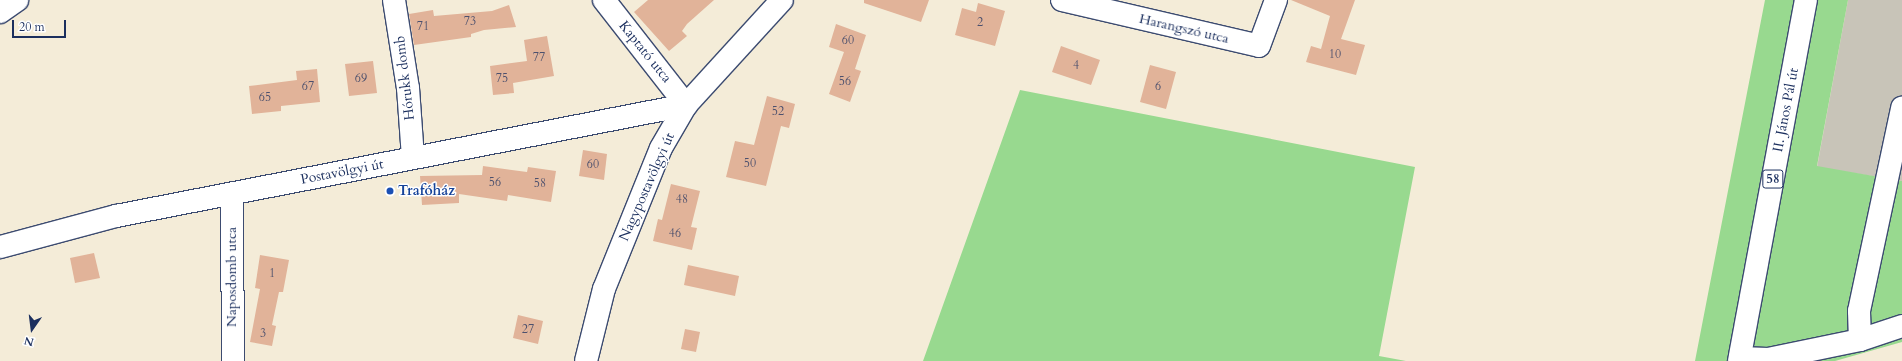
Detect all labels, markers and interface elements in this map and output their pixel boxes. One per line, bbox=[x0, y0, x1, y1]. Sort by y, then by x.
street label: Harangszó utca bbox=[1138, 11, 1230, 47]
scale bar bbox=[14, 12, 68, 38]
house number: 73 bbox=[464, 15, 476, 29]
house number: 2 bbox=[977, 16, 983, 30]
street label: Kaptató utca bbox=[615, 18, 675, 86]
text: 20 m bbox=[19, 19, 45, 35]
house number: 71 bbox=[417, 20, 429, 34]
house number: 60 bbox=[842, 34, 854, 48]
street label: Hórukk domb bbox=[391, 35, 419, 121]
house number: 10 bbox=[1329, 48, 1341, 62]
house number: 77 bbox=[533, 51, 545, 65]
house number: 4 bbox=[1073, 59, 1079, 73]
street label: II. János Pál út bbox=[1770, 66, 1802, 154]
house number: 69 bbox=[355, 72, 367, 86]
house number: 75 bbox=[496, 72, 508, 86]
house number: 56 bbox=[839, 75, 851, 89]
house number: 67 bbox=[302, 80, 314, 94]
house number: 6 bbox=[1155, 80, 1161, 94]
house number: 65 bbox=[259, 91, 271, 105]
house number: 52 bbox=[772, 105, 784, 119]
street label: Nagypostavölgyi út bbox=[616, 130, 678, 244]
street label: Postavölgyi út bbox=[299, 156, 385, 188]
house number: 50 bbox=[744, 157, 756, 171]
house number: 60 bbox=[587, 158, 599, 172]
road number: 58 bbox=[1762, 168, 1784, 190]
house number: 56 bbox=[489, 176, 501, 190]
house number: 58 bbox=[534, 177, 546, 191]
place label: Trafóház bbox=[398, 183, 455, 199]
marker: Trafóház bbox=[385, 186, 395, 196]
house number: 48 bbox=[676, 193, 688, 207]
street label: Naposdomb utca bbox=[224, 227, 240, 327]
house number: 46 bbox=[669, 227, 681, 241]
house number: 1 bbox=[269, 267, 275, 281]
north arrow bbox=[12, 309, 52, 349]
house number: 27 bbox=[522, 323, 534, 337]
house number: 3 bbox=[260, 327, 266, 341]
text: N bbox=[23, 333, 35, 350]

